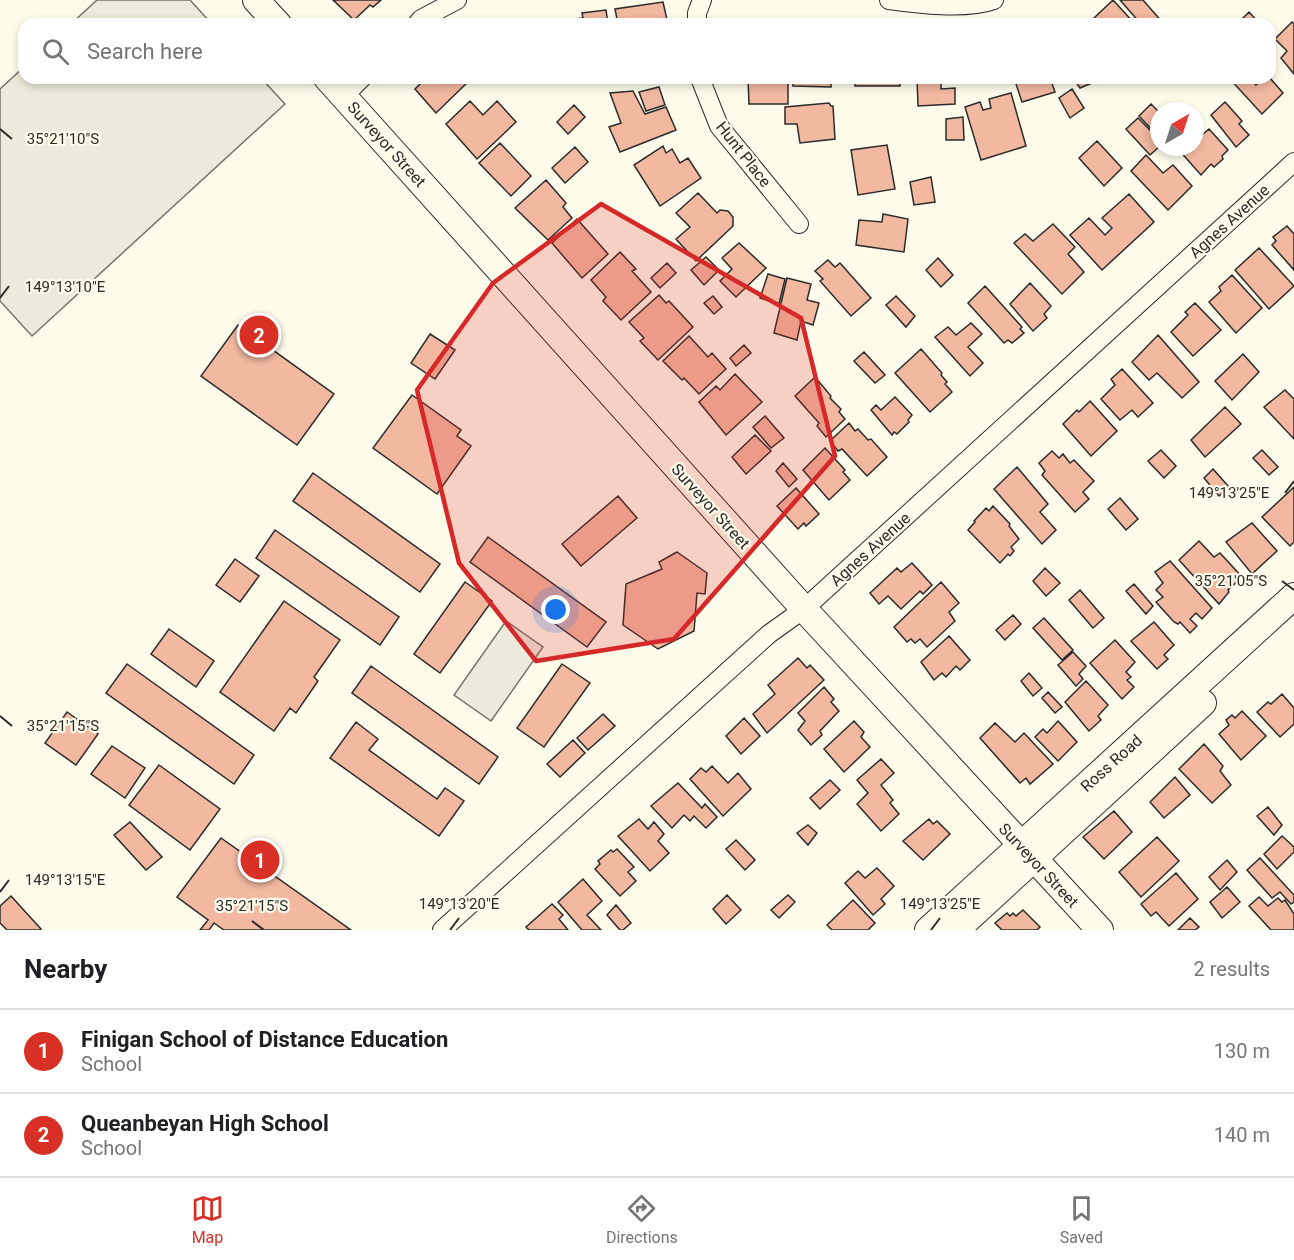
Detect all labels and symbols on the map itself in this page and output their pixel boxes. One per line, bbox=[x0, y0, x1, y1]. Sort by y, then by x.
street label: Surveyor Street bbox=[343, 98, 430, 191]
north arrow bbox=[1150, 102, 1204, 156]
street label: Hunt Place bbox=[712, 118, 775, 191]
text: 35°21'10"S bbox=[27, 130, 99, 148]
street label: Agnes Avenue bbox=[1185, 180, 1273, 262]
text: 149°13'10"E bbox=[25, 278, 106, 296]
pin: 2 bbox=[240, 312, 278, 358]
street label: Surveyor Street bbox=[667, 460, 754, 553]
text: 149°13'25"E bbox=[1189, 484, 1270, 502]
street label: Agnes Avenue bbox=[826, 508, 914, 590]
text: 35°21'05"S bbox=[1195, 572, 1267, 590]
your location bbox=[541, 595, 570, 624]
text: 35°21'15"S bbox=[27, 717, 99, 735]
street label: Ross Road bbox=[1077, 731, 1146, 796]
street label: Surveyor Street bbox=[995, 819, 1082, 911]
pin: 1 bbox=[240, 838, 280, 882]
text: 149°13'15"E bbox=[25, 871, 106, 889]
text: 149°13'20"E bbox=[419, 895, 500, 913]
text: 149°13'25"E bbox=[900, 895, 981, 913]
text: 35°21'15"S bbox=[216, 897, 288, 915]

